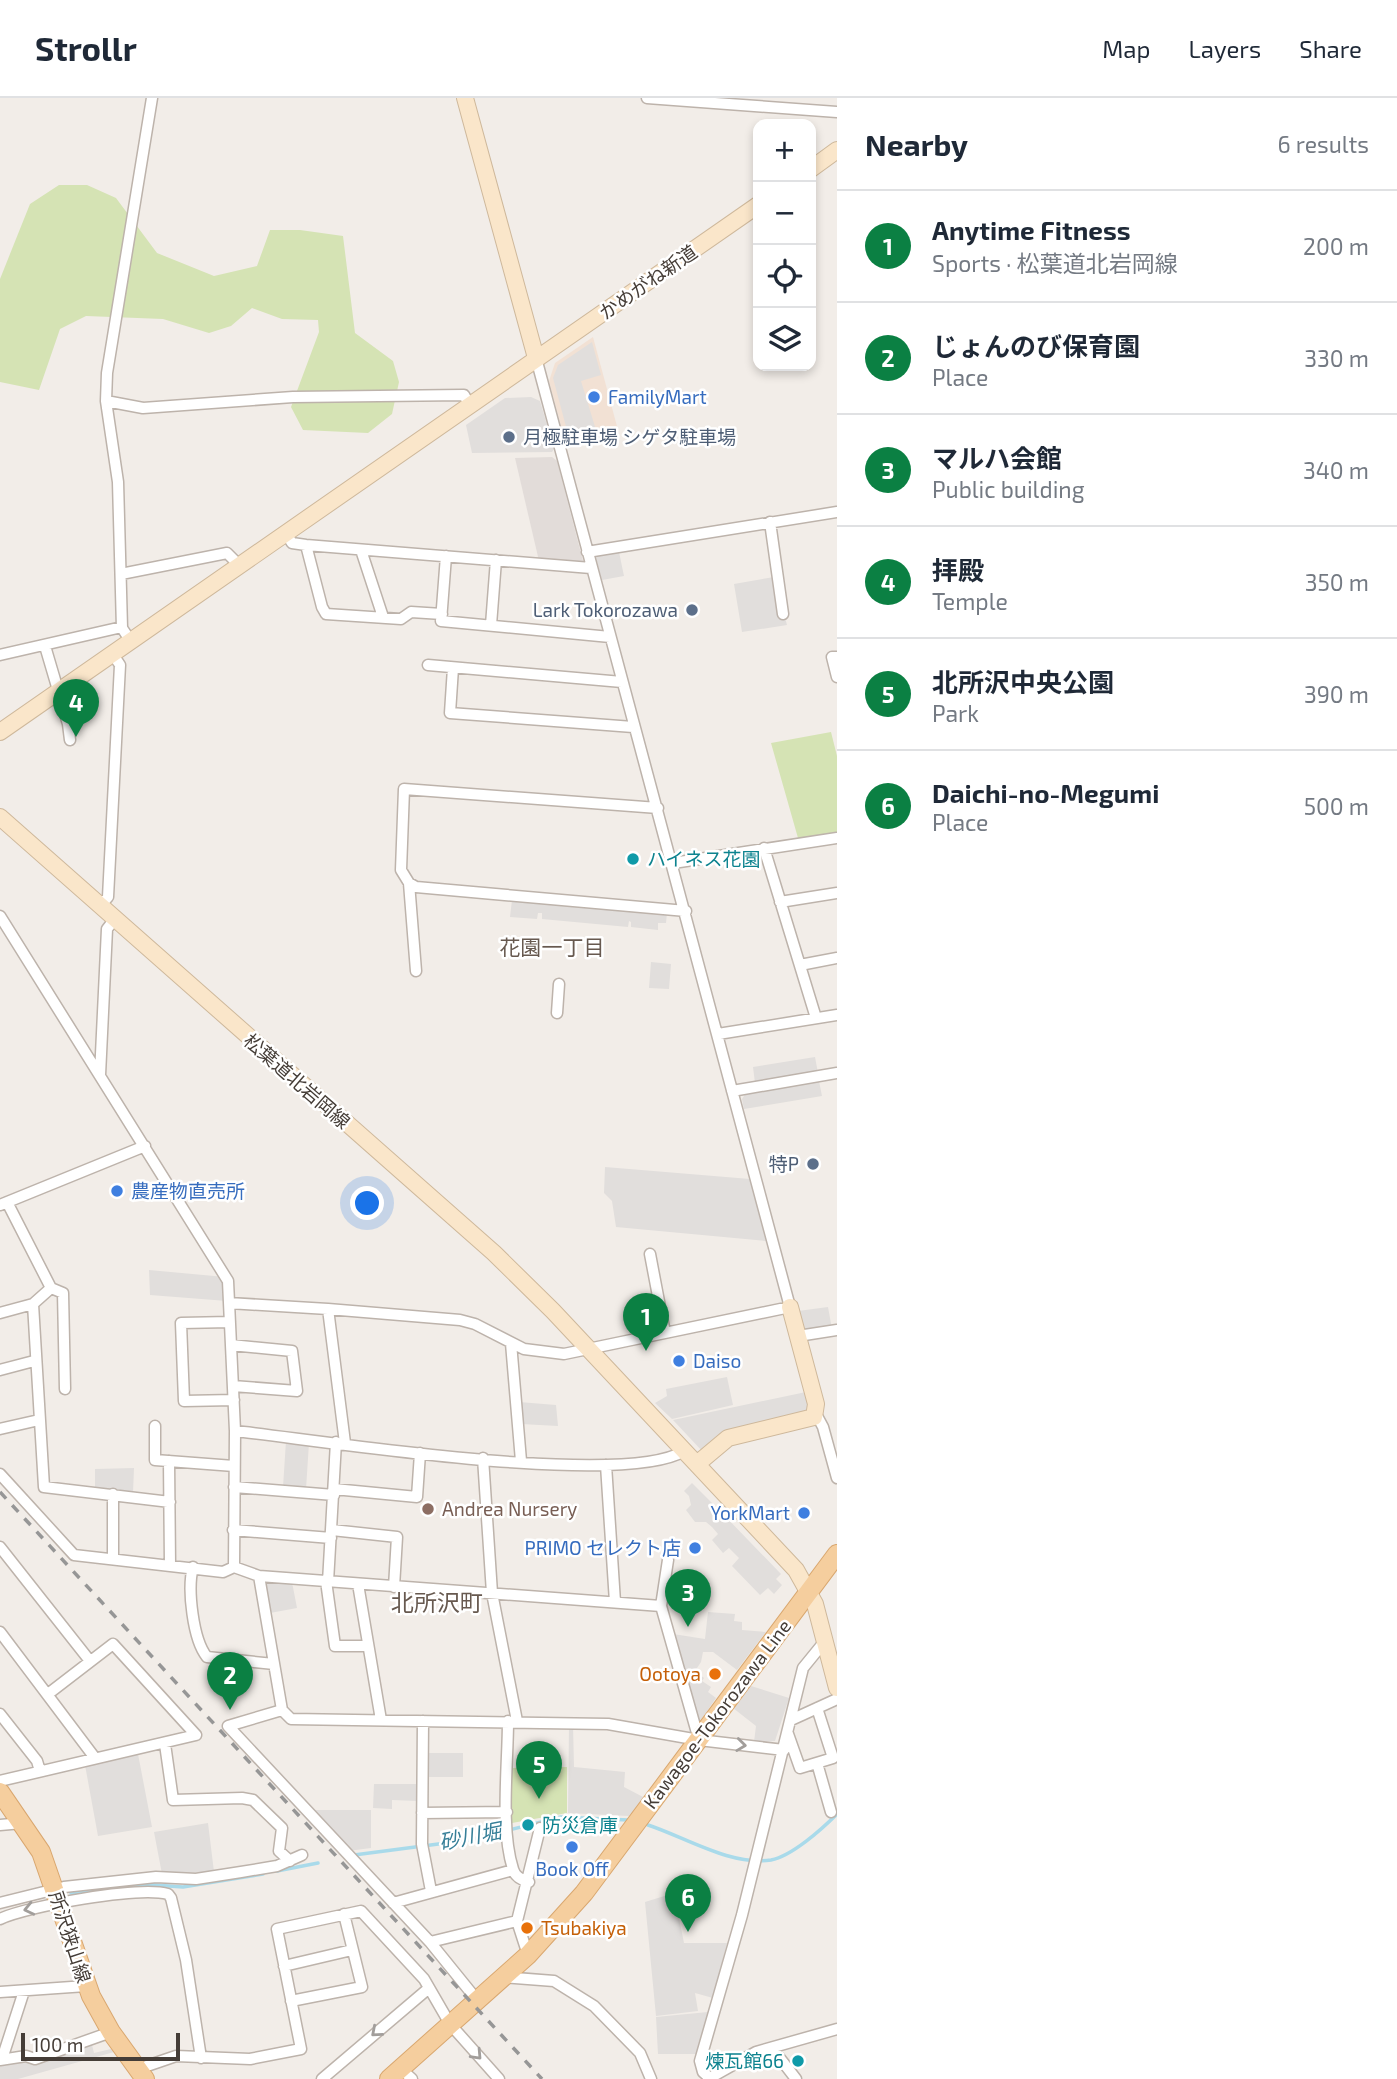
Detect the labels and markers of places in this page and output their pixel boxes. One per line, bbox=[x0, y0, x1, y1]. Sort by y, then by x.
place label: FamilyMart bbox=[608, 385, 707, 408]
marker: FamilyMart bbox=[586, 389, 602, 405]
place label: 月極駐車場 シゲタ駐車場 bbox=[523, 425, 736, 448]
marker: 月極駐車場 シゲタ駐車場 bbox=[501, 429, 517, 445]
place label: Lark Tokorozawa bbox=[533, 598, 678, 621]
marker: Lark Tokorozawa bbox=[684, 602, 700, 618]
pin: 4 bbox=[53, 679, 99, 737]
place label: ハイネス花園 bbox=[647, 847, 761, 870]
marker: ハイネス花園 bbox=[625, 851, 641, 867]
place label: 特P bbox=[769, 1152, 799, 1175]
marker: 特P bbox=[805, 1156, 821, 1172]
place label: 農産物直売所 bbox=[131, 1179, 245, 1202]
marker: 農産物直売所 bbox=[109, 1183, 125, 1199]
pin: 1 bbox=[623, 1293, 669, 1351]
place label: Daiso bbox=[693, 1349, 741, 1372]
marker: Daiso bbox=[671, 1353, 687, 1369]
place label: Andrea Nursery bbox=[442, 1497, 577, 1520]
marker: Andrea Nursery bbox=[420, 1501, 436, 1517]
place label: YorkMart bbox=[710, 1501, 790, 1524]
marker: YorkMart bbox=[796, 1505, 812, 1521]
place label: PRIMO セレクト店 bbox=[524, 1536, 681, 1559]
marker: PRIMO セレクト店 bbox=[687, 1540, 703, 1556]
pin: 3 bbox=[665, 1569, 711, 1627]
pin: 2 bbox=[207, 1652, 253, 1710]
place label: Ootoya bbox=[639, 1662, 701, 1685]
marker: Ootoya bbox=[707, 1666, 723, 1682]
pin: 5 bbox=[516, 1741, 562, 1799]
place label: 防災倉庫 bbox=[542, 1813, 618, 1836]
marker: 防災倉庫 bbox=[520, 1817, 536, 1833]
marker: Book Off bbox=[564, 1839, 580, 1855]
place label: Book Off bbox=[535, 1857, 609, 1880]
pin: 6 bbox=[665, 1874, 711, 1932]
place label: Tsubakiya bbox=[541, 1916, 627, 1939]
marker: Tsubakiya bbox=[519, 1920, 535, 1936]
place label: 煉瓦館66 bbox=[705, 2049, 784, 2072]
marker: 煉瓦館66 bbox=[790, 2053, 806, 2069]

